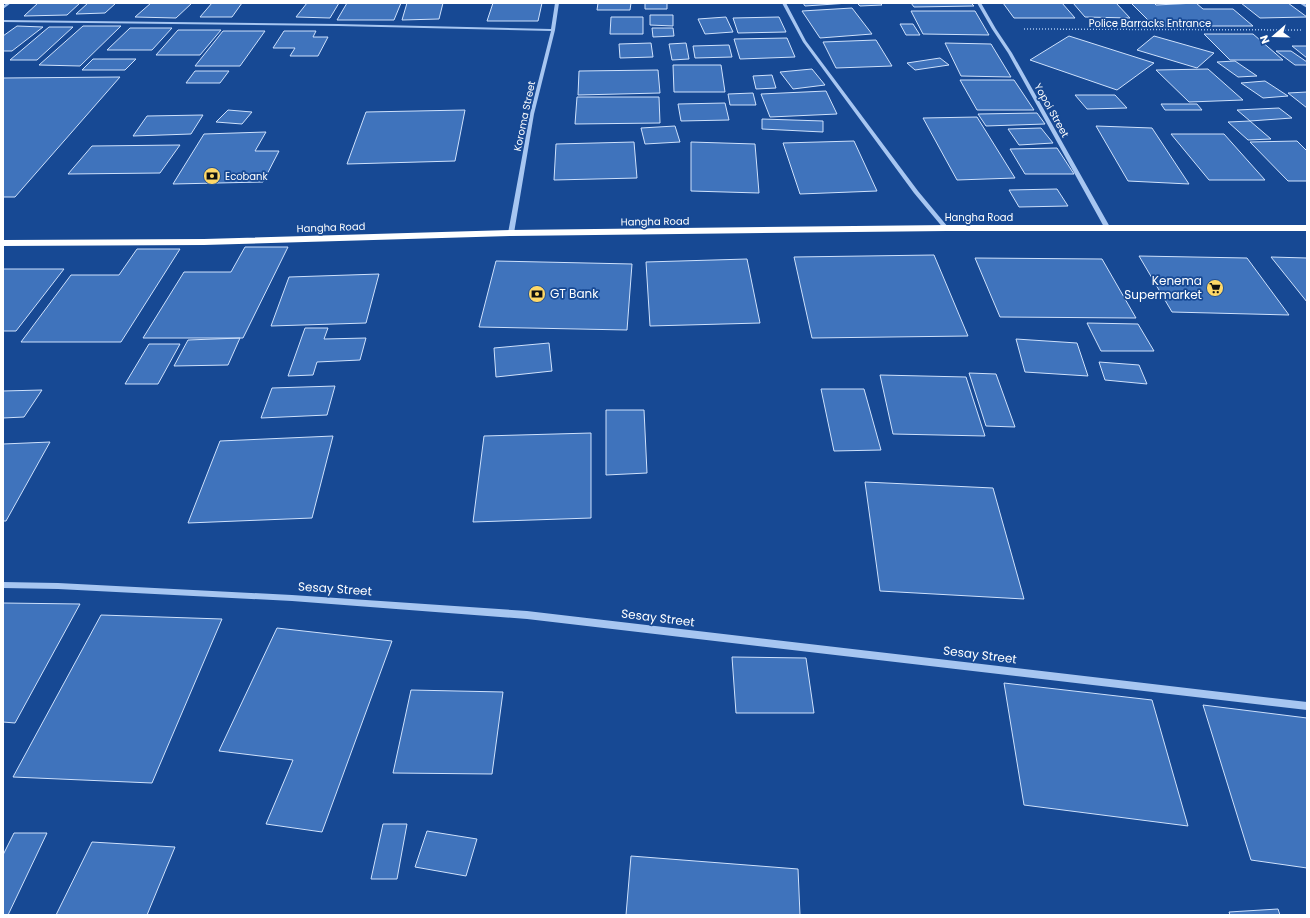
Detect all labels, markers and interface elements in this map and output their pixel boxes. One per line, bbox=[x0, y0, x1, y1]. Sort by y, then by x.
street label: Police Barracks Entrance bbox=[1089, 16, 1211, 31]
north arrow bbox=[1254, 16, 1294, 56]
text: N bbox=[1256, 33, 1274, 46]
street label: Koroma Street bbox=[510, 79, 539, 153]
street label: Yopoi Street bbox=[1031, 80, 1073, 140]
bank icon: Ecobank bbox=[202, 166, 222, 186]
place label: Ecobank bbox=[225, 169, 269, 184]
street label: Hangha Road bbox=[945, 210, 1013, 225]
street label: Hangha Road bbox=[621, 213, 689, 230]
street label: Hangha Road bbox=[296, 219, 366, 236]
place label: Kenema Supermarket bbox=[1124, 272, 1202, 303]
supermarket icon: Kenema Supermarket bbox=[1205, 278, 1225, 298]
bank icon: GT Bank bbox=[527, 284, 547, 304]
place label: GT Bank bbox=[550, 285, 599, 302]
street label: Sesay Street bbox=[298, 577, 373, 600]
street label: Sesay Street bbox=[620, 605, 696, 630]
street label: Sesay Street bbox=[942, 642, 1018, 667]

